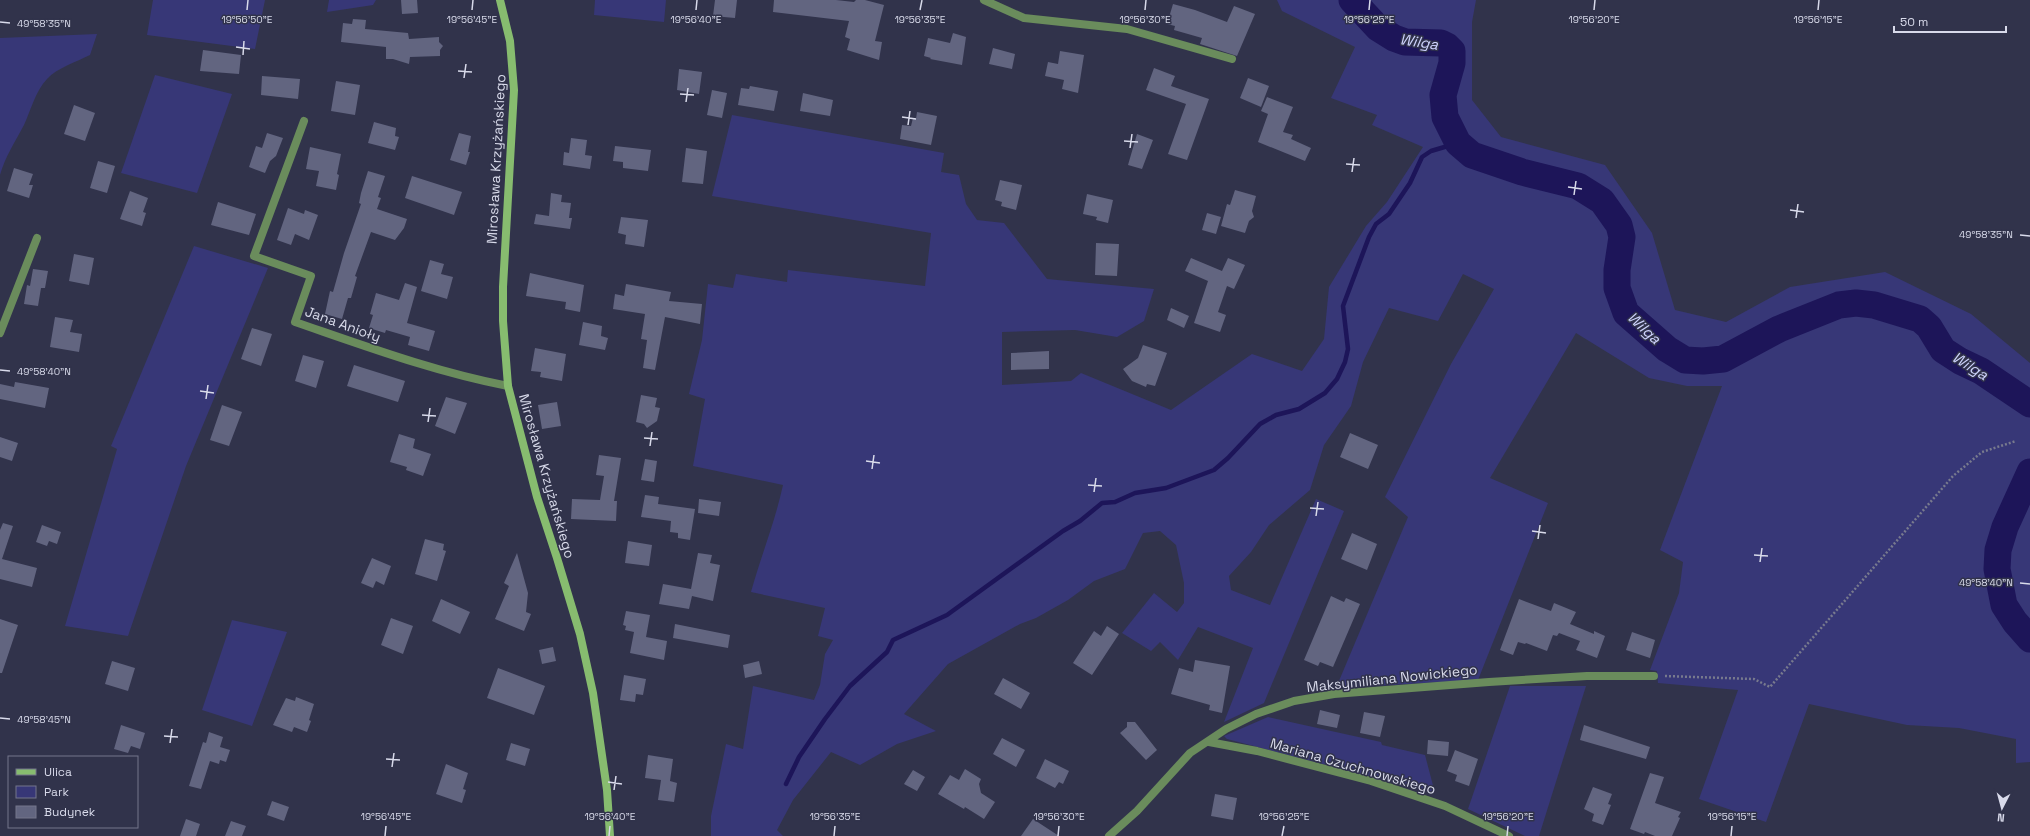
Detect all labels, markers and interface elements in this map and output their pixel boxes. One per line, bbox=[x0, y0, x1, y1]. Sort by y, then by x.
scale bar bbox=[1894, 8, 2006, 34]
text: 19°56'50"E bbox=[221, 13, 273, 26]
text: 19°56'45"E bbox=[447, 13, 498, 26]
text: 19°56'40"E bbox=[671, 13, 722, 26]
text: 19°56'35"E bbox=[895, 13, 946, 26]
text: 19°56'30"E bbox=[1119, 13, 1171, 26]
text: 19°56'25"E bbox=[1344, 13, 1395, 26]
text: 19°56'20"E bbox=[1568, 13, 1620, 26]
text: 19°56'15"E bbox=[1794, 13, 1843, 26]
text: 50 m bbox=[1900, 14, 1928, 30]
text: 49°58'35"N bbox=[17, 17, 71, 30]
water label: Wilga bbox=[1398, 29, 1440, 54]
street label: Mirosława Krzyżańskiego bbox=[483, 74, 509, 244]
text: 49°58'35"N bbox=[1959, 228, 2013, 241]
street label: Jana Anioły bbox=[303, 302, 383, 346]
water label: Wilga bbox=[1624, 307, 1665, 348]
water label: Wilga bbox=[1949, 347, 1992, 384]
text: 49°58'40"N bbox=[17, 365, 71, 378]
street label: Mirosława Krzyżańskiego bbox=[515, 392, 579, 560]
text: 49°58'40"N bbox=[1959, 576, 2013, 589]
street label: Maksymiliana Nowickiego bbox=[1306, 660, 1478, 696]
text: 49°58'45"N bbox=[17, 713, 71, 726]
street label: Mariana Czuchnowskiego bbox=[1268, 734, 1438, 798]
legend bbox=[8, 756, 138, 828]
text: Ulica bbox=[44, 764, 72, 780]
text: Park bbox=[44, 784, 69, 800]
north arrow bbox=[1982, 788, 2022, 828]
text: Budynek bbox=[44, 804, 96, 820]
text: 19°56'45"E bbox=[361, 810, 412, 823]
text: 19°56'40"E bbox=[585, 810, 636, 823]
text: 19°56'35"E bbox=[810, 810, 861, 823]
text: 19°56'30"E bbox=[1033, 810, 1085, 823]
text: 19°56'25"E bbox=[1259, 810, 1310, 823]
text: 19°56'20"E bbox=[1482, 810, 1534, 823]
text: 19°56'15"E bbox=[1708, 810, 1757, 823]
text: N bbox=[1997, 811, 2005, 825]

